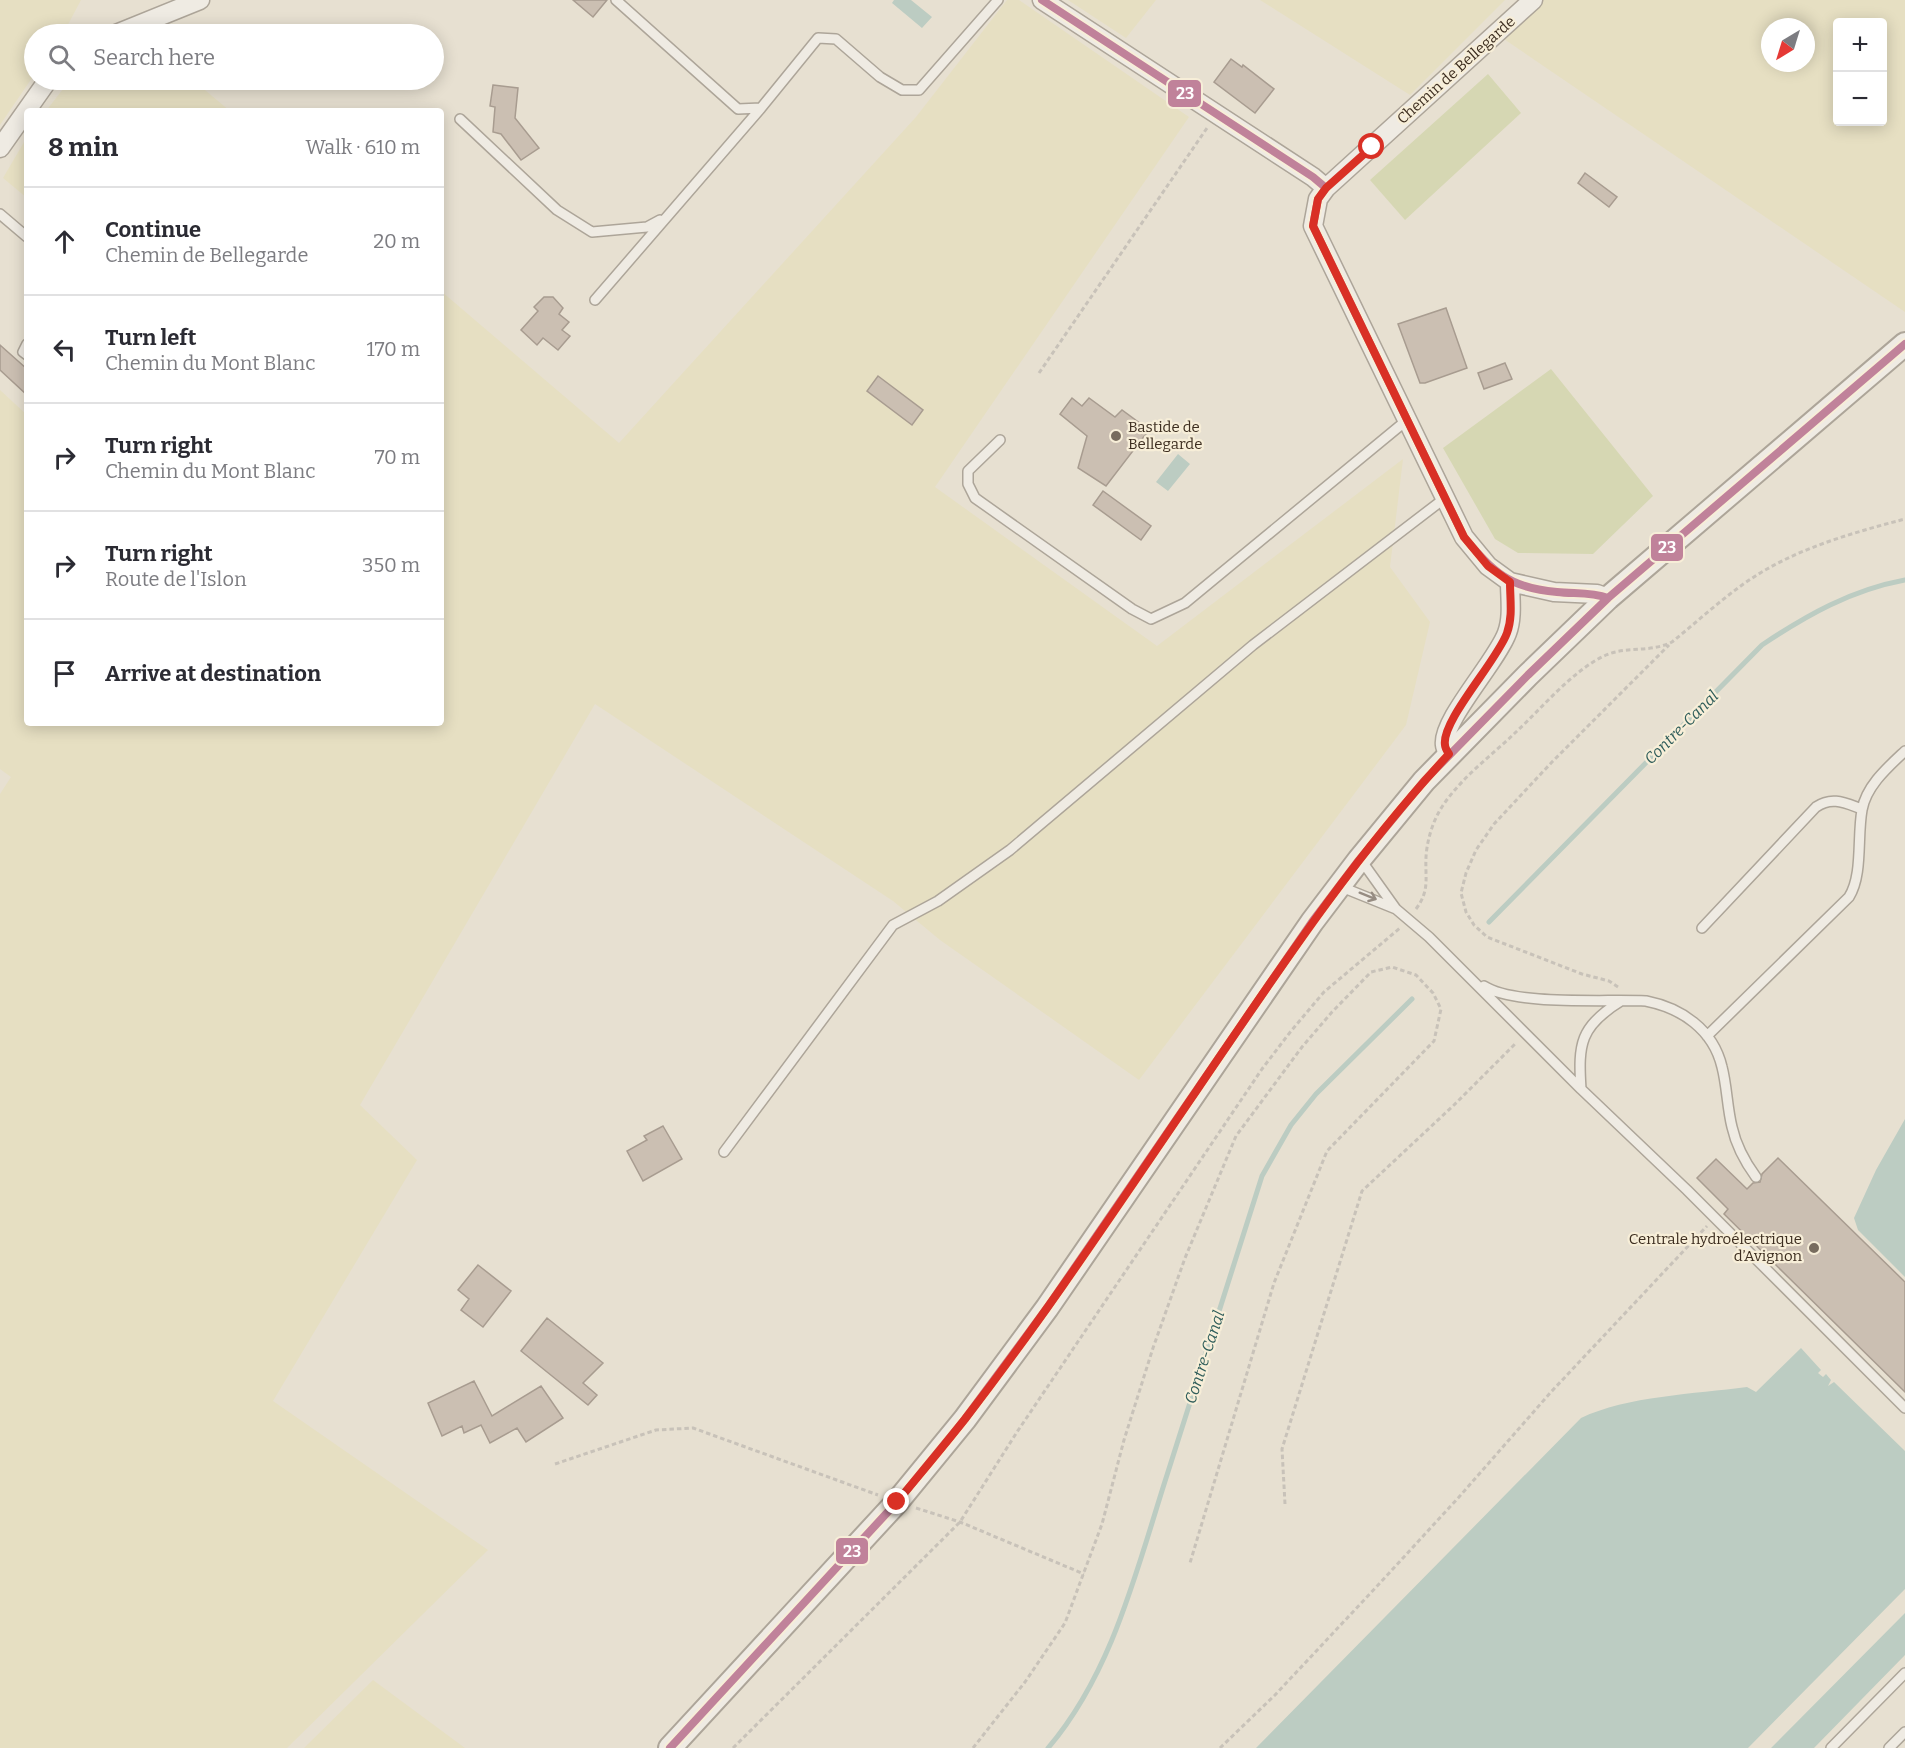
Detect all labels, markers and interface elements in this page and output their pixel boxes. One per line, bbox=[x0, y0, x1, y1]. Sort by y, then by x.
street label: Chemin de Bellegarde bbox=[1393, 12, 1519, 128]
north arrow bbox=[1761, 18, 1815, 72]
map controls bbox=[1833, 18, 1887, 126]
button: + bbox=[1833, 18, 1887, 72]
search box bbox=[24, 24, 444, 90]
icon: search bbox=[45, 41, 78, 74]
text: Search here bbox=[93, 44, 215, 71]
button: − bbox=[1833, 72, 1887, 126]
line badge: 23 bbox=[1167, 79, 1202, 108]
text: 23 bbox=[1176, 84, 1194, 103]
text: 8 min bbox=[48, 132, 118, 163]
route start bbox=[1358, 133, 1384, 159]
text: Walk · 610 m bbox=[305, 135, 420, 159]
text: Continue bbox=[105, 216, 201, 243]
icon: ahead bbox=[48, 225, 81, 258]
text: 20 m bbox=[373, 229, 420, 253]
text: Chemin de Bellegarde bbox=[105, 243, 308, 267]
text: Turn left bbox=[105, 324, 197, 351]
icon: left bbox=[48, 333, 81, 366]
text: 170 m bbox=[367, 337, 420, 361]
text: Chemin du Mont Blanc bbox=[105, 351, 316, 375]
place label: Bastide de Bellegarde bbox=[1128, 418, 1202, 453]
marker: Bastide de Bellegarde bbox=[1109, 429, 1123, 443]
text: Turn right bbox=[105, 432, 213, 459]
icon: right bbox=[48, 441, 81, 474]
text: 70 m bbox=[374, 445, 420, 469]
text: Chemin du Mont Blanc bbox=[105, 459, 316, 483]
line badge: 23 bbox=[1650, 533, 1684, 562]
text: 23 bbox=[1658, 538, 1676, 557]
text: Turn right bbox=[105, 540, 213, 567]
icon: right bbox=[48, 549, 81, 582]
text: 350 m bbox=[362, 553, 420, 577]
text: Route de l'Islon bbox=[105, 567, 247, 591]
icon: arrive bbox=[48, 657, 81, 690]
text: Arrive at destination bbox=[105, 660, 321, 687]
water label: Contre-Canal bbox=[1641, 687, 1722, 768]
one-way arrow bbox=[1358, 891, 1377, 902]
place label: Centrale hydroélectrique d’Avignon bbox=[1629, 1230, 1803, 1265]
marker: Centrale hydroélectrique d’Avignon bbox=[1807, 1241, 1821, 1255]
water label: Contre-Canal bbox=[1181, 1308, 1228, 1406]
route end bbox=[883, 1488, 909, 1514]
line badge: 23 bbox=[835, 1537, 869, 1565]
text: 23 bbox=[843, 1542, 861, 1561]

